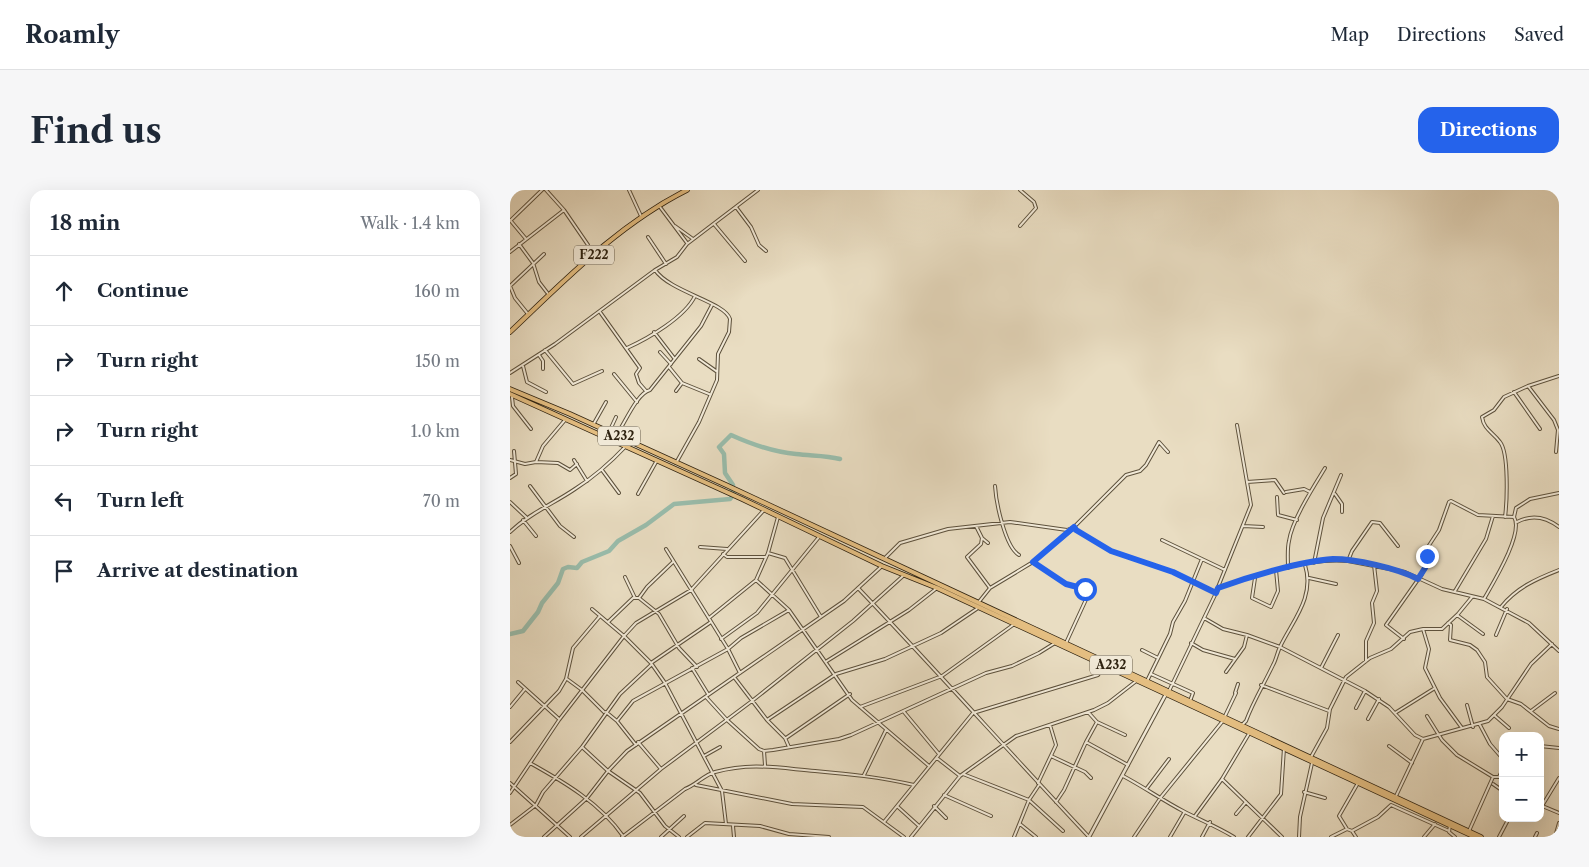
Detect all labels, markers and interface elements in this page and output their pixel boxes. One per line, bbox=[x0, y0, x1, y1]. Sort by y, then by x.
text: Roamly bbox=[25, 20, 119, 49]
text: Map bbox=[1330, 24, 1369, 46]
text: Directions bbox=[1397, 24, 1486, 46]
text: Saved bbox=[1514, 24, 1564, 46]
button: Directions bbox=[1418, 107, 1559, 153]
text: Find us bbox=[30, 109, 162, 152]
text: 18 min bbox=[50, 210, 120, 235]
text: Walk · 1.4 km bbox=[360, 213, 460, 233]
road number: F222 bbox=[574, 246, 614, 264]
icon: ahead bbox=[50, 277, 78, 305]
text: Continue bbox=[97, 279, 189, 302]
text: 160 m bbox=[415, 281, 460, 301]
icon: right bbox=[50, 347, 78, 375]
text: Turn right bbox=[97, 349, 198, 372]
text: 150 m bbox=[415, 351, 460, 371]
icon: right bbox=[50, 417, 78, 445]
text: Turn right bbox=[97, 419, 198, 442]
text: 1.0 km bbox=[411, 421, 460, 441]
road number: A232 bbox=[598, 427, 640, 446]
icon: left bbox=[50, 487, 78, 515]
text: Turn left bbox=[97, 489, 184, 512]
text: 70 m bbox=[423, 491, 460, 511]
route end bbox=[1416, 545, 1439, 568]
icon: arrive bbox=[50, 557, 78, 585]
text: Arrive at destination bbox=[97, 559, 298, 582]
route start bbox=[1074, 578, 1097, 601]
road number: A232 bbox=[1090, 656, 1132, 674]
map controls bbox=[1499, 732, 1544, 822]
button: + bbox=[1499, 732, 1544, 777]
button: − bbox=[1499, 777, 1544, 822]

